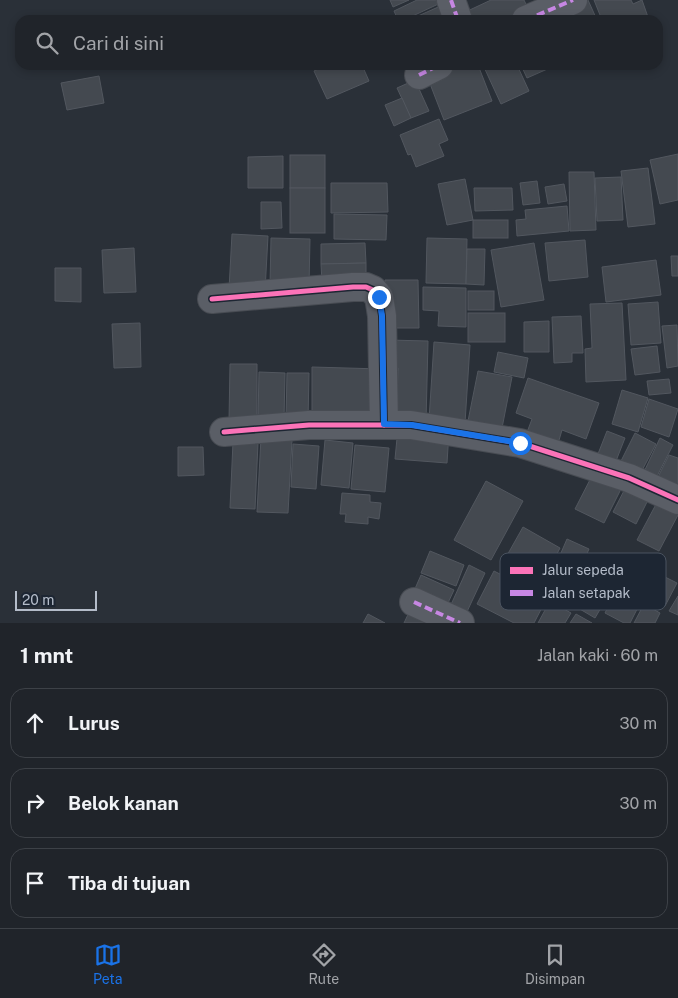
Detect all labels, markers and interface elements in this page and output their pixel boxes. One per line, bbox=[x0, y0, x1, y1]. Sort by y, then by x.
search box bbox=[15, 15, 663, 70]
icon: search bbox=[33, 29, 61, 57]
text: Cari di sini bbox=[73, 32, 164, 54]
route end bbox=[368, 286, 391, 309]
route start bbox=[509, 432, 532, 455]
legend bbox=[500, 553, 666, 610]
text: Jalur sepeda bbox=[542, 562, 624, 578]
text: Jalan setapak bbox=[542, 585, 630, 601]
scale bar bbox=[15, 588, 98, 611]
text: 20 m bbox=[22, 592, 54, 608]
text: 1 mnt bbox=[20, 643, 73, 668]
text: Jalan kaki · 60 m bbox=[537, 646, 658, 665]
icon: ahead bbox=[21, 709, 49, 737]
text: Lurus bbox=[68, 712, 120, 734]
text: 30 m bbox=[620, 714, 657, 733]
icon: right bbox=[21, 789, 49, 817]
text: Belok kanan bbox=[68, 792, 179, 814]
text: 30 m bbox=[620, 794, 657, 813]
icon: arrive bbox=[21, 869, 49, 897]
text: Tiba di tujuan bbox=[68, 872, 190, 894]
tab: Peta bbox=[93, 941, 123, 987]
tab: Rute bbox=[308, 941, 339, 987]
tab: Disimpan bbox=[525, 941, 585, 987]

